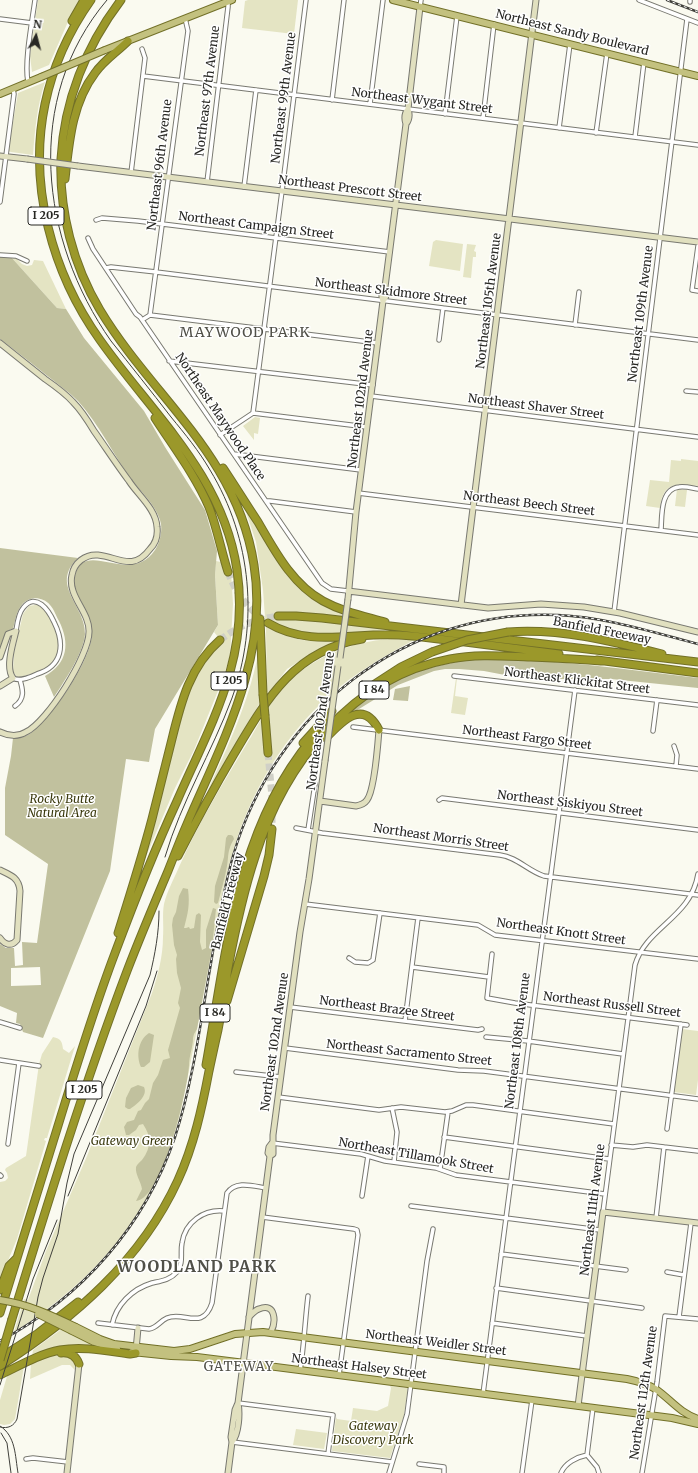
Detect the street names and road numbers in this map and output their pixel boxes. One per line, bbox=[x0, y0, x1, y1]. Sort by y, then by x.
street label: Northeast Sandy Boulevard bbox=[494, 7, 650, 59]
street label: Northeast 97th Avenue bbox=[193, 25, 223, 157]
street label: Northeast 99th Avenue bbox=[269, 31, 299, 165]
street label: Northeast Wygant Street bbox=[351, 85, 493, 117]
street label: Northeast 96th Avenue bbox=[145, 99, 175, 231]
street label: Northeast Prescott Street bbox=[277, 173, 423, 205]
road number: I 205 bbox=[28, 207, 64, 225]
street label: Northeast Campaign Street bbox=[177, 209, 335, 243]
street label: Northeast 105th Avenue bbox=[474, 232, 504, 370]
street label: Northeast 109th Avenue bbox=[625, 245, 657, 383]
street label: Northeast Skidmore Street bbox=[314, 276, 468, 308]
street label: Northeast 102nd Avenue bbox=[345, 329, 377, 469]
street label: Northeast Maywood Place bbox=[172, 351, 268, 483]
street label: Northeast Shaver Street bbox=[467, 392, 605, 422]
street label: Northeast Beech Street bbox=[462, 489, 596, 519]
street label: Banfield Freeway bbox=[552, 614, 652, 648]
street label: Northeast 102nd Avenue bbox=[304, 651, 338, 791]
street label: Northeast Klickitat Street bbox=[503, 665, 651, 697]
road number: I 205 bbox=[211, 672, 247, 690]
road number: I 84 bbox=[359, 681, 389, 699]
street label: Northeast Fargo Street bbox=[462, 723, 592, 753]
street label: Northeast Siskiyou Street bbox=[496, 788, 644, 820]
street label: Northeast Morris Street bbox=[372, 821, 510, 855]
street label: Banfield Freeway bbox=[209, 851, 247, 951]
street label: Northeast Knott Street bbox=[495, 916, 627, 948]
street label: Northeast 102nd Avenue bbox=[258, 972, 292, 1112]
street label: Northeast 108th Avenue bbox=[502, 972, 534, 1110]
street label: Northeast Russell Street bbox=[542, 989, 682, 1021]
street label: Northeast Brazee Street bbox=[318, 994, 456, 1024]
road number: I 84 bbox=[200, 1004, 230, 1022]
street label: Northeast Sacramento Street bbox=[326, 1037, 492, 1069]
road number: I 205 bbox=[66, 1081, 102, 1099]
street label: Northeast Tillamook Street bbox=[337, 1135, 495, 1177]
street label: Northeast 111th Avenue bbox=[578, 1143, 608, 1277]
street label: Northeast 112th Avenue bbox=[627, 1325, 661, 1461]
street label: Northeast Weidler Street bbox=[365, 1327, 507, 1359]
street label: Northeast Halsey Street bbox=[290, 1352, 428, 1382]

